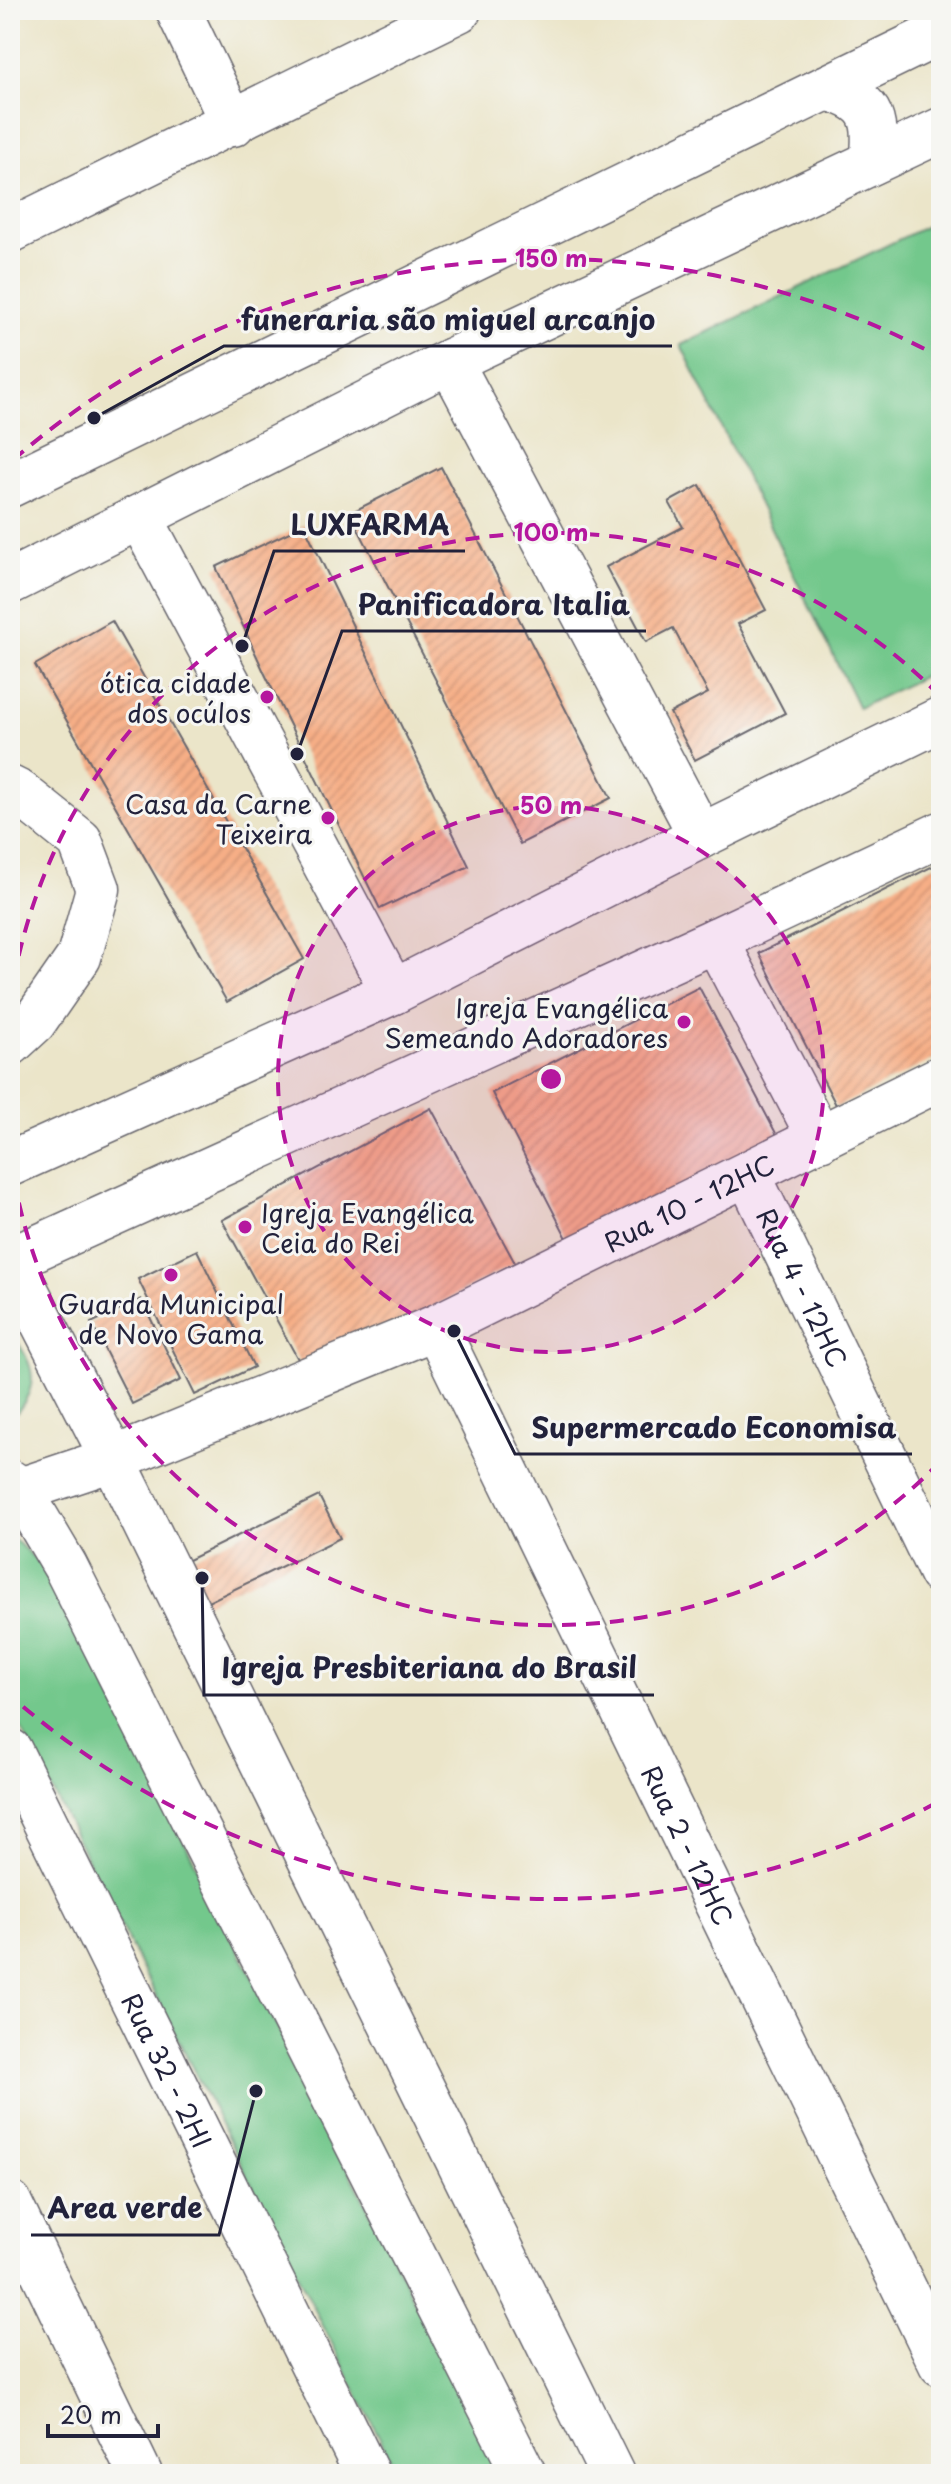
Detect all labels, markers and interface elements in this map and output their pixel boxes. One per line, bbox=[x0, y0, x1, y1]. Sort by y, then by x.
text: 150 m bbox=[515, 239, 587, 275]
callout: funeraria são miguel arcanjo bbox=[224, 294, 672, 346]
text: funeraria são miguel arcanjo bbox=[241, 297, 655, 340]
callout: LUXFARMA bbox=[274, 499, 465, 551]
text: LUXFARMA bbox=[290, 502, 450, 545]
text: 100 m bbox=[514, 513, 588, 549]
callout: Panificadora Italia bbox=[342, 579, 646, 631]
text: Panificadora Italia bbox=[358, 582, 630, 625]
place label: ótica cidade dos ocúlos bbox=[100, 663, 251, 732]
marker: ótica cidade dos ocúlos bbox=[258, 688, 276, 706]
place label: Casa da Carne Teixeira bbox=[125, 784, 313, 853]
text: 50 m bbox=[520, 786, 582, 822]
marker: Casa da Carne Teixeira bbox=[319, 809, 337, 827]
place label: Igreja Evangélica Semeando Adoradores bbox=[385, 988, 669, 1057]
marker: Igreja Evangélica Semeando Adoradores bbox=[675, 1013, 693, 1031]
centre of rings bbox=[537, 1065, 565, 1093]
street label: Rua 10 - 12HC bbox=[597, 1144, 781, 1261]
place label: Igreja Evangélica Ceia do Rei bbox=[261, 1193, 474, 1262]
street label: Rua 4 - 12HC bbox=[748, 1201, 858, 1373]
marker: Igreja Evangélica Ceia do Rei bbox=[236, 1218, 254, 1236]
marker: Guarda Municipal de Novo Gama bbox=[162, 1266, 180, 1284]
place label: Guarda Municipal de Novo Gama bbox=[58, 1284, 284, 1353]
callout: Supermercado Economisa bbox=[515, 1402, 912, 1454]
text: Supermercado Economisa bbox=[531, 1405, 897, 1448]
callout: Igreja Presbiteriana do Brasil bbox=[204, 1643, 654, 1695]
text: Igreja Presbiteriana do Brasil bbox=[221, 1645, 637, 1688]
street label: Rua 2 - 12HC bbox=[633, 1758, 744, 1931]
street label: Rua 32 - 2HI bbox=[113, 1986, 222, 2154]
callout: Area verde bbox=[31, 2183, 219, 2235]
text: Area verde bbox=[48, 2185, 202, 2228]
scale bar bbox=[48, 2388, 158, 2438]
text: 20 m bbox=[60, 2396, 122, 2432]

